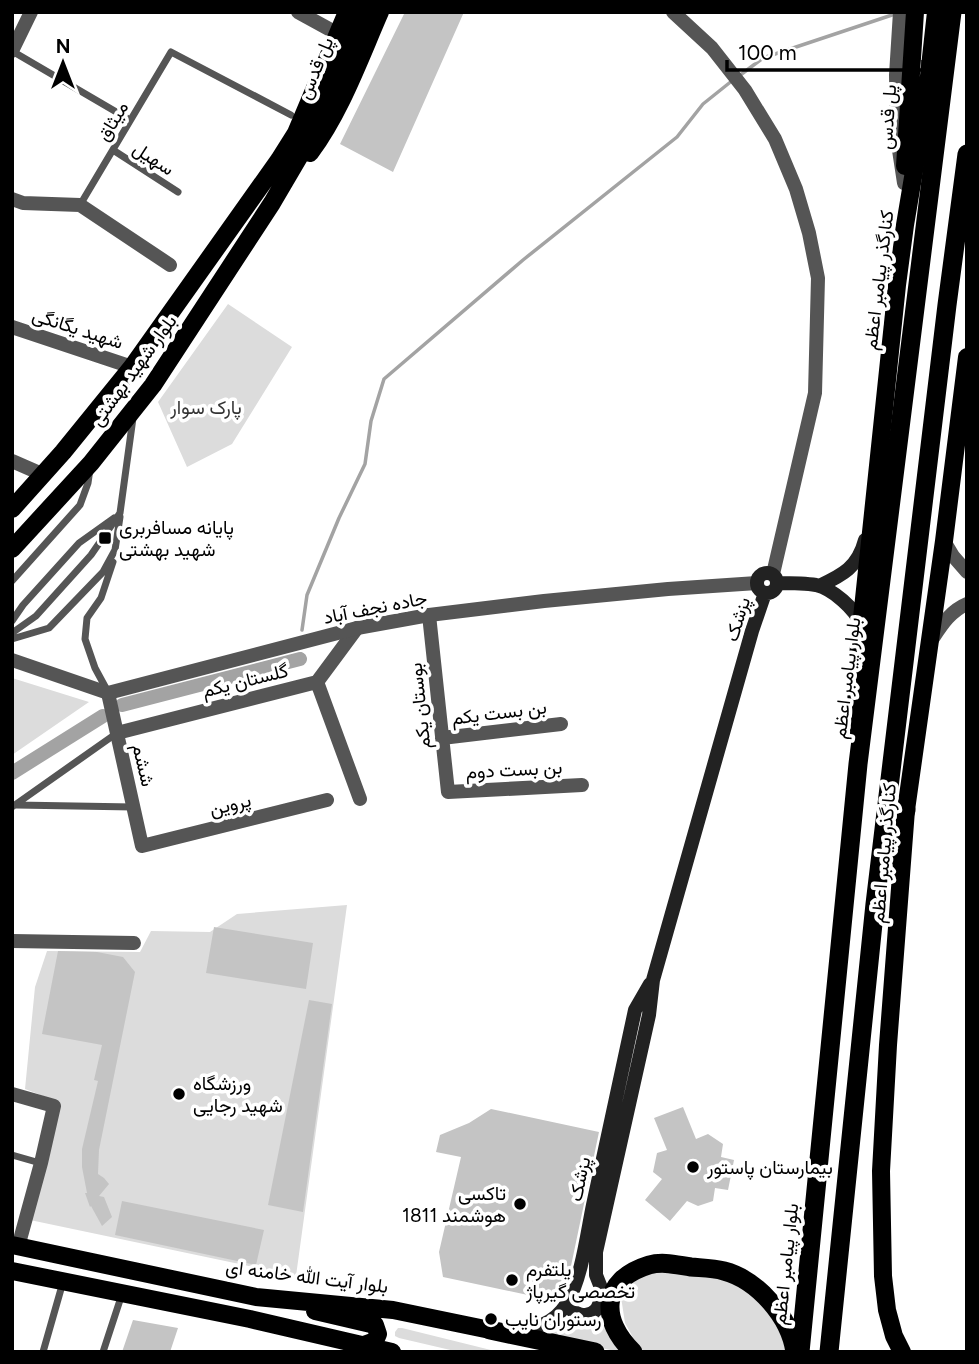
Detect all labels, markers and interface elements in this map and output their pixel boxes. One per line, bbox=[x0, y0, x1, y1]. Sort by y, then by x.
north arrow bbox=[28, 28, 98, 98]
scale bar bbox=[727, 28, 923, 72]
street label: پل قدس bbox=[293, 34, 340, 103]
text: N bbox=[56, 35, 70, 58]
text: 100 m bbox=[738, 40, 797, 65]
street label: پل قدس bbox=[874, 84, 903, 151]
street label: میثاق bbox=[92, 97, 133, 145]
street label: سهیل bbox=[129, 137, 179, 180]
street label: کنارگذر پیامبر اعظم bbox=[859, 209, 900, 352]
street label: شهید یگانگی bbox=[30, 303, 126, 354]
street label: بلوار شهید بهشتی bbox=[85, 310, 182, 430]
park label: پارک سوار bbox=[169, 396, 242, 421]
place label: پایانه مسافربری شهید بهشتی bbox=[119, 516, 234, 561]
marker: پایانه مسافربری شهید بهشتی bbox=[97, 530, 113, 546]
street label: جاده نجف آباد bbox=[321, 586, 429, 629]
street label: پزشک bbox=[720, 594, 757, 645]
street label: بلوار پیامبر اعظم bbox=[828, 616, 867, 740]
street label: گلستان یکم bbox=[200, 659, 291, 703]
street label: بوستان یکم bbox=[404, 662, 436, 750]
street label: بن بست یکم bbox=[450, 695, 548, 731]
street label: ششم bbox=[126, 742, 160, 789]
street label: بن بست دوم bbox=[465, 755, 563, 785]
street label: کنارگذر پیامبر اعظم bbox=[866, 782, 903, 924]
street label: پروین bbox=[207, 788, 254, 823]
place label: ورزشگاه شهید رجایی bbox=[193, 1072, 283, 1117]
marker: ورزشگاه شهید رجایی bbox=[171, 1086, 187, 1102]
street label: پزشک bbox=[564, 1155, 597, 1204]
place label: بیمارستان پاستور bbox=[706, 1156, 833, 1181]
marker: بیمارستان پاستور bbox=[685, 1159, 701, 1175]
place label: تاکسی هوشمند 1811 bbox=[402, 1182, 506, 1227]
marker: تاکسی هوشمند 1811 bbox=[512, 1196, 528, 1212]
street label: بلوار پیامبر اعظم bbox=[768, 1202, 805, 1326]
street label: بلوار آیت الله خامنه ای bbox=[224, 1255, 390, 1298]
place label: پلتفرم تخصصی گیرپاژ bbox=[525, 1258, 635, 1305]
marker: پلتفرم تخصصی گیرپاژ bbox=[504, 1272, 520, 1288]
place label: رستوران نایب bbox=[505, 1308, 601, 1331]
marker: رستوران نایب bbox=[483, 1311, 499, 1327]

